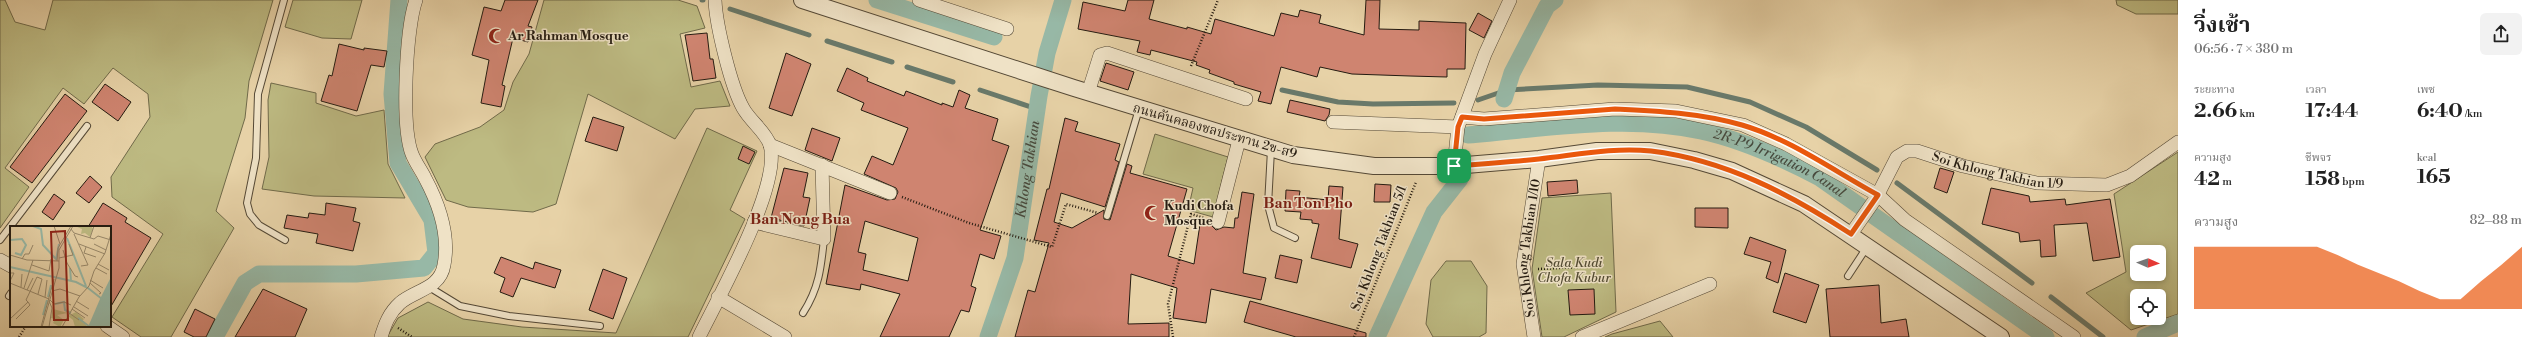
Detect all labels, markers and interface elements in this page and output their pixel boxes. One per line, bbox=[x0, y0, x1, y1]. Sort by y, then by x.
text: วิ่งเช้า bbox=[2194, 12, 2250, 39]
button: share bbox=[2480, 13, 2522, 55]
mosque icon: Ar Rahman Mosque bbox=[487, 27, 505, 45]
place label: Ar Rahman Mosque bbox=[507, 28, 629, 44]
text: 06:56 · 7 × 380 m bbox=[2194, 41, 2293, 57]
text: ระยะทาง bbox=[2194, 83, 2235, 97]
text: เวลา bbox=[2305, 83, 2327, 97]
text: เพซ bbox=[2417, 83, 2435, 97]
text: 2.66 bbox=[2194, 99, 2237, 124]
text: 17:44 bbox=[2305, 99, 2358, 124]
text: 6:40 bbox=[2417, 99, 2463, 124]
street label: ถนนคันคลองชลประทาน 2ข-ส9 bbox=[1131, 100, 1299, 162]
text: km bbox=[2237, 107, 2255, 121]
text: /km bbox=[2463, 107, 2482, 121]
water label: Khlong Takhian bbox=[1012, 119, 1044, 220]
water label: 2R-P9 Irrigation Canal bbox=[1711, 125, 1849, 202]
street label: Soi Khlong Takhian 1/9 bbox=[1930, 148, 2064, 192]
pin bbox=[1437, 149, 1471, 183]
text: ความสูง bbox=[2194, 151, 2232, 165]
text: ชีพจร bbox=[2305, 151, 2331, 165]
text: kcal bbox=[2417, 151, 2437, 165]
icon: arrive bbox=[1443, 155, 1465, 177]
text: 165 bbox=[2417, 165, 2451, 190]
text: 42 bbox=[2194, 167, 2220, 192]
text: 158 bbox=[2305, 167, 2340, 192]
text: m bbox=[2220, 175, 2232, 189]
text: bpm bbox=[2340, 175, 2365, 189]
street label: Soi Khlong Takhian 1/10 bbox=[1515, 177, 1544, 318]
street label: Soi Khlong Takhian 5/1 bbox=[1348, 183, 1410, 313]
district label: Ban Ton Pho bbox=[1263, 194, 1353, 213]
place label: Kudi Chofa Mosque bbox=[1164, 198, 1234, 229]
mosque icon: Kudi Chofa Mosque bbox=[1143, 204, 1161, 222]
district label: Ban Nong Bua bbox=[750, 210, 851, 229]
text: 82–88 m bbox=[2470, 212, 2522, 228]
text: ความสูง bbox=[2194, 214, 2238, 230]
inset map bbox=[10, 226, 111, 327]
north arrow bbox=[2130, 245, 2166, 281]
map controls bbox=[2130, 245, 2166, 325]
park label: Sala Kudi Chofa Kubur bbox=[1537, 255, 1611, 286]
button: locate bbox=[2130, 289, 2166, 325]

